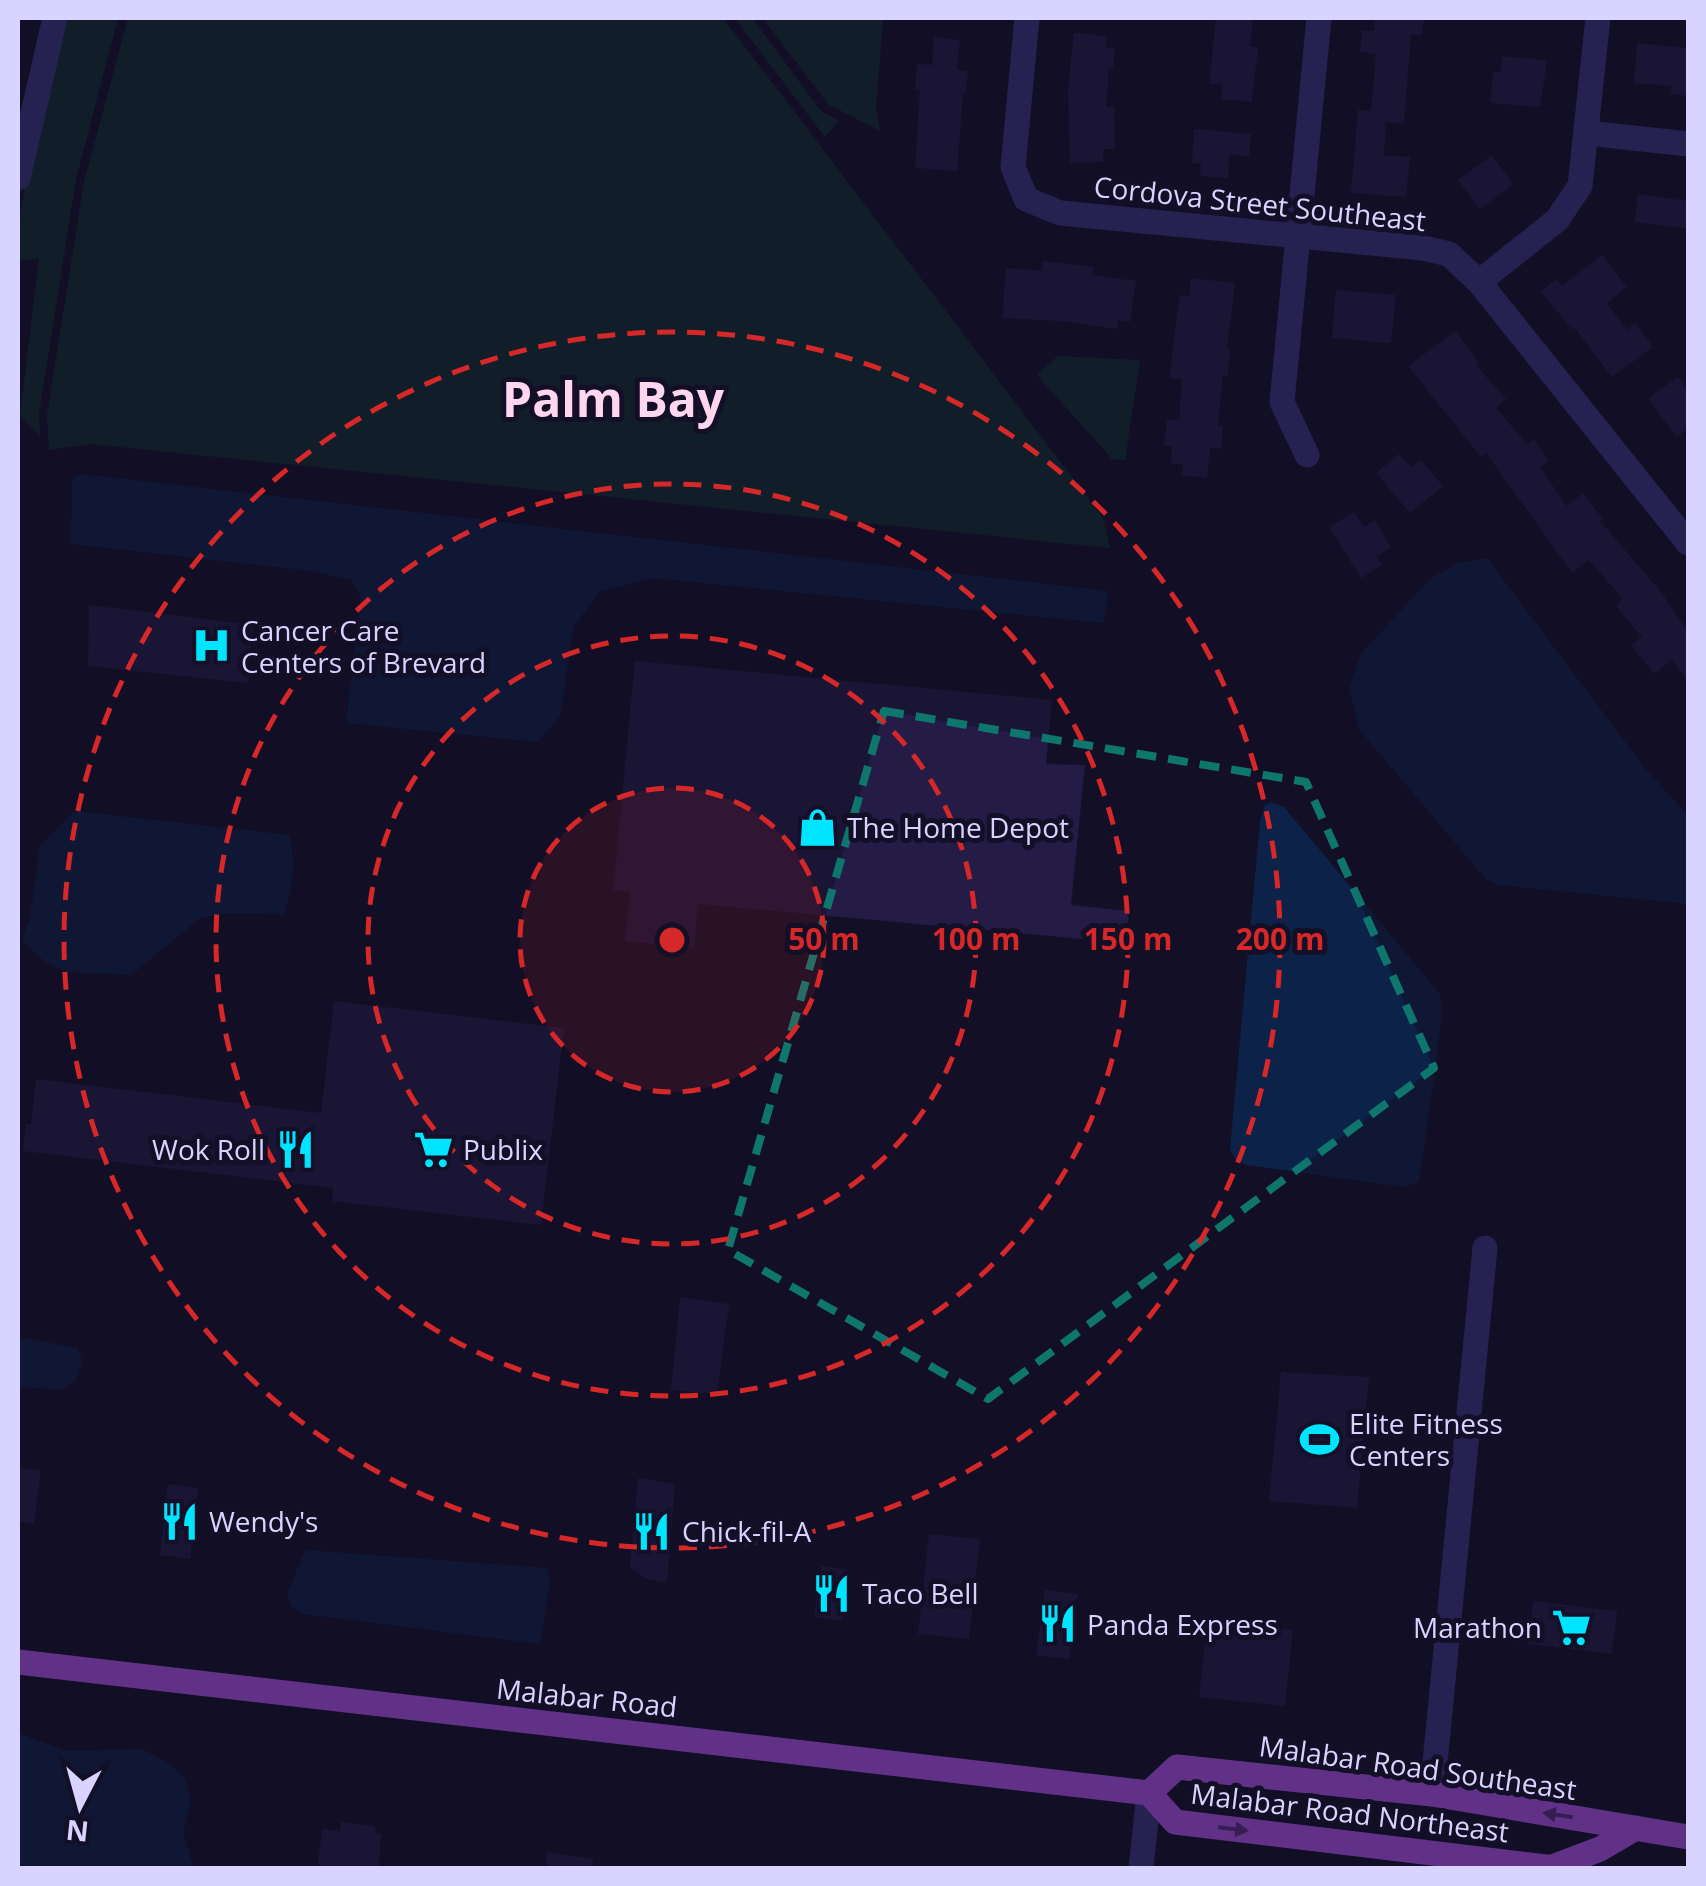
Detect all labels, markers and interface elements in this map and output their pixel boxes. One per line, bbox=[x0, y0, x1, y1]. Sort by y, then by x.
street label: Cordova Street Southeast bbox=[1092, 167, 1428, 239]
district label: Palm Bay bbox=[502, 366, 725, 431]
place label: Cancer Care Centers of Brevard bbox=[241, 611, 486, 681]
hospital icon: Cancer Care Centers of Brevard bbox=[190, 625, 232, 667]
shop icon: The Home Depot bbox=[796, 806, 838, 848]
place label: The Home Depot bbox=[847, 808, 1069, 846]
text: 50 m bbox=[788, 918, 860, 959]
text: 100 m bbox=[932, 918, 1020, 959]
text: 150 m bbox=[1084, 918, 1172, 959]
text: 200 m bbox=[1236, 918, 1324, 959]
centre of rings bbox=[654, 922, 690, 958]
restaurant icon: Wok Roll bbox=[274, 1128, 316, 1170]
supermarket icon: Publix bbox=[412, 1128, 454, 1170]
place label: Wok Roll bbox=[152, 1130, 265, 1168]
place label: Publix bbox=[463, 1130, 543, 1168]
place label: Elite Fitness Centers bbox=[1349, 1404, 1503, 1474]
sports icon: Elite Fitness Centers bbox=[1298, 1418, 1340, 1460]
restaurant icon: Wendy's bbox=[158, 1500, 200, 1542]
place label: Wendy's bbox=[209, 1502, 318, 1540]
restaurant icon: Chick-fil-A bbox=[631, 1510, 673, 1552]
place label: Chick-fil-A bbox=[682, 1512, 812, 1550]
restaurant icon: Taco Bell bbox=[811, 1572, 853, 1614]
place label: Taco Bell bbox=[862, 1574, 978, 1612]
restaurant icon: Panda Express bbox=[1036, 1603, 1078, 1645]
place label: Panda Express bbox=[1087, 1605, 1278, 1643]
supermarket icon: Marathon bbox=[1551, 1606, 1593, 1648]
place label: Marathon bbox=[1413, 1608, 1542, 1646]
street label: Malabar Road bbox=[495, 1669, 679, 1725]
street label: Malabar Road Southeast bbox=[1257, 1726, 1579, 1808]
north arrow bbox=[30, 1756, 130, 1856]
street label: Malabar Road Northeast bbox=[1189, 1774, 1511, 1850]
one-way arrow bbox=[1542, 1807, 1573, 1822]
text: N bbox=[64, 1812, 91, 1852]
one-way arrow bbox=[1218, 1821, 1249, 1837]

